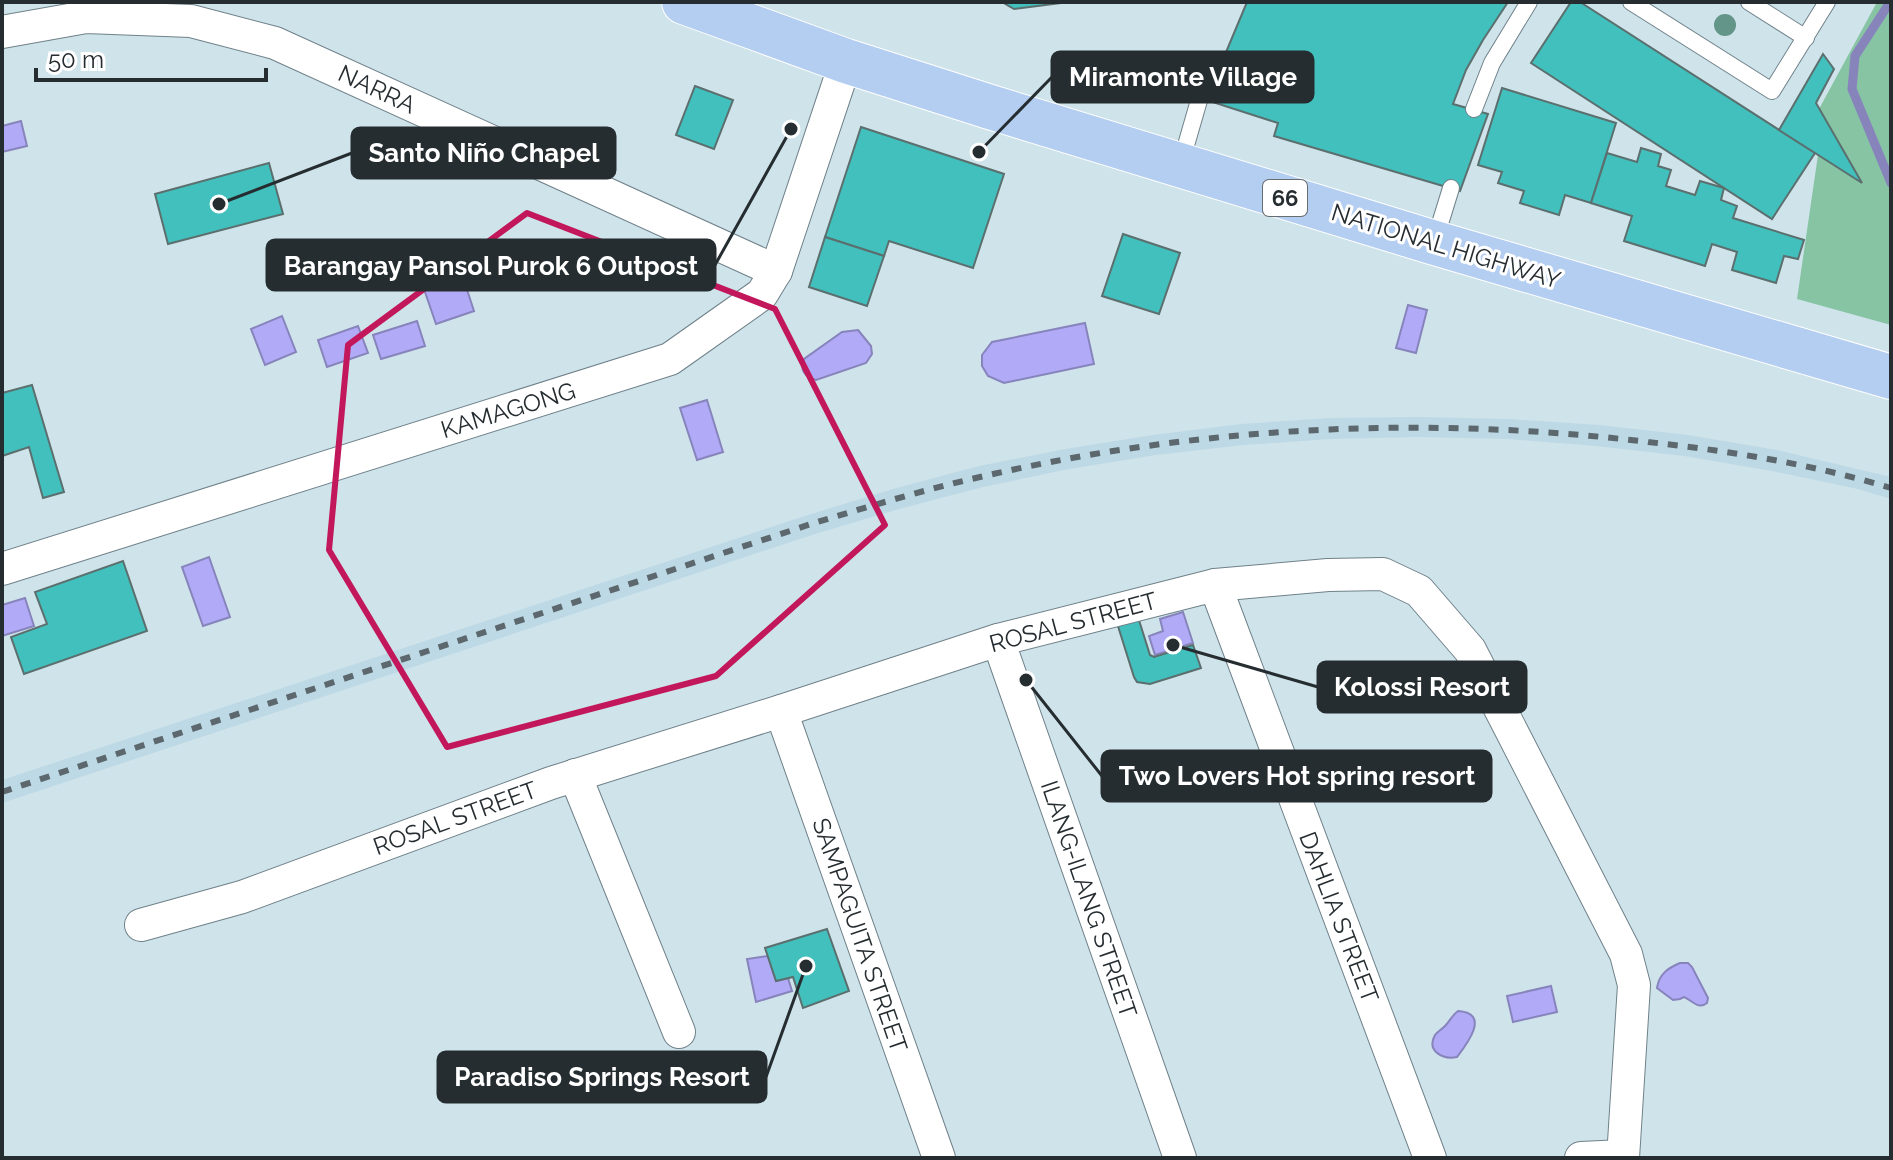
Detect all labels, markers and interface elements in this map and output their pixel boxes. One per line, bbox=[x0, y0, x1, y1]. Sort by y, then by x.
scale bar bbox=[36, 32, 266, 82]
text: 50 m bbox=[48, 45, 104, 74]
callout: Miramonte Village bbox=[1052, 52, 1313, 102]
street label: NARRA bbox=[334, 58, 420, 120]
text: Miramonte Village bbox=[1069, 62, 1297, 92]
callout: Santo Niño Chapel bbox=[352, 128, 615, 178]
text: Santo Niño Chapel bbox=[368, 138, 600, 168]
road number: 66 bbox=[1263, 180, 1307, 216]
street label: NATIONAL HIGHWAY bbox=[1328, 197, 1564, 295]
callout: Barangay Pansol Purok 6 Outpost bbox=[267, 240, 715, 290]
text: Barangay Pansol Purok 6 Outpost bbox=[284, 251, 698, 281]
street label: KAMAGONG bbox=[437, 376, 579, 444]
street label: ROSAL STREET bbox=[986, 586, 1160, 658]
callout: Kolossi Resort bbox=[1318, 662, 1526, 712]
text: Kolossi Resort bbox=[1334, 672, 1510, 702]
callout: Two Lovers Hot spring resort bbox=[1102, 751, 1491, 801]
text: Two Lovers Hot spring resort bbox=[1119, 761, 1475, 791]
street label: ROSAL STREET bbox=[369, 775, 541, 861]
street label: ILANG-ILANG STREET bbox=[1035, 777, 1143, 1022]
street label: SAMPAGUITA STREET bbox=[806, 814, 914, 1056]
street label: DAHLIA STREET bbox=[1293, 827, 1385, 1007]
callout: Paradiso Springs Resort bbox=[438, 1052, 766, 1102]
text: Paradiso Springs Resort bbox=[454, 1062, 750, 1092]

